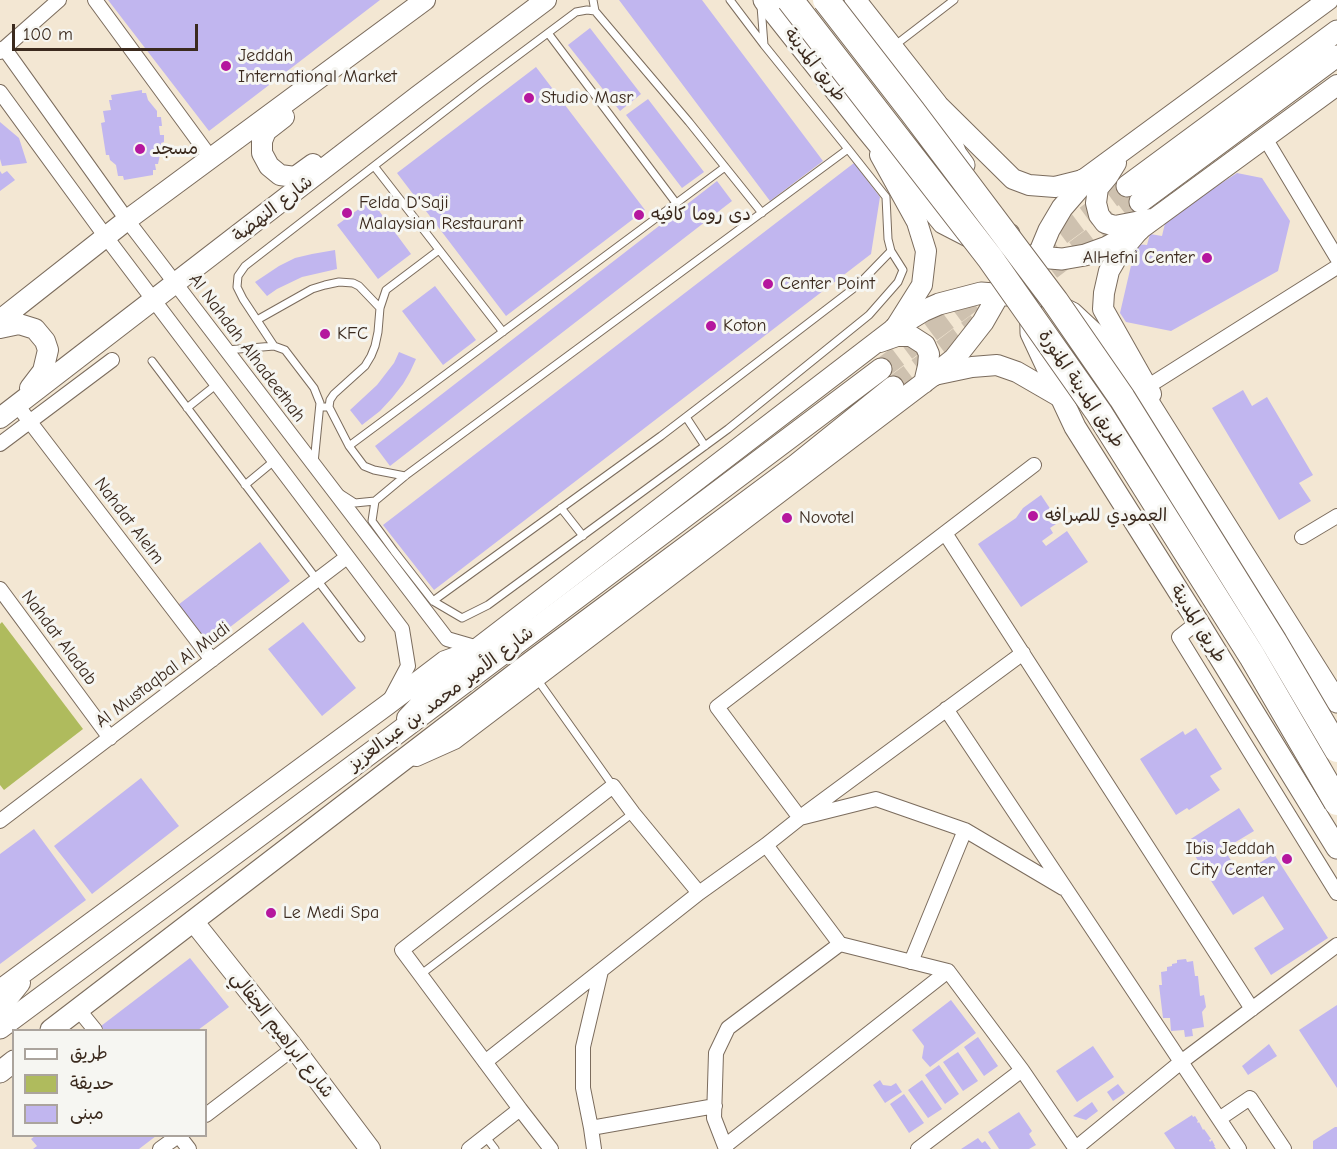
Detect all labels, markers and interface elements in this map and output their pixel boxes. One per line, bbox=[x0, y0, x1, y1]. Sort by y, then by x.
scale bar bbox=[15, 12, 201, 50]
text: 100 m bbox=[23, 24, 73, 45]
street label: طريق المدينة bbox=[779, 24, 851, 106]
place label: Jeddah International Market bbox=[238, 45, 397, 88]
marker: Jeddah International Market bbox=[219, 59, 233, 73]
place label: Studio Masr bbox=[541, 87, 633, 109]
marker: Studio Masr bbox=[522, 91, 536, 105]
place label: مسجد bbox=[152, 138, 198, 160]
marker: مسجد bbox=[133, 142, 147, 156]
street label: شارع النهضة bbox=[229, 171, 317, 247]
place label: Felda D'Saji Malaysian Restaurant bbox=[359, 192, 523, 234]
place label: دى روما كافيه bbox=[651, 204, 751, 226]
marker: Felda D'Saji Malaysian Restaurant bbox=[340, 206, 354, 220]
marker: دى روما كافيه bbox=[632, 208, 646, 222]
place label: AlHefni Center bbox=[1083, 247, 1195, 269]
marker: AlHefni Center bbox=[1200, 251, 1214, 265]
street label: Al Nahdah Alhadeethah bbox=[184, 269, 310, 427]
place label: Center Point bbox=[780, 273, 875, 295]
marker: Center Point bbox=[761, 277, 775, 291]
place label: Koton bbox=[723, 315, 767, 337]
marker: Koton bbox=[704, 319, 718, 333]
place label: KFC bbox=[337, 323, 368, 345]
street label: طريق المدينة المنورة bbox=[1033, 326, 1129, 452]
marker: KFC bbox=[318, 327, 332, 341]
street label: Nahdat Alelm bbox=[89, 473, 169, 569]
place label: العمودي للصرافه bbox=[1045, 505, 1167, 527]
place label: Novotel bbox=[799, 507, 854, 529]
marker: العمودي للصرافه bbox=[1026, 509, 1040, 523]
marker: Novotel bbox=[780, 511, 794, 525]
street label: طريق المدينة bbox=[1165, 581, 1231, 667]
street label: Nahdat Aladab bbox=[16, 586, 102, 690]
street label: Al Mustaqbal Al Mudi bbox=[92, 617, 234, 733]
street label: شارع الأمير محمد بن عبدالعزيز bbox=[344, 622, 538, 776]
place label: Ibis Jeddah City Center bbox=[1185, 838, 1275, 880]
marker: Ibis Jeddah City Center bbox=[1280, 852, 1294, 866]
place label: Le Medi Spa bbox=[283, 902, 379, 924]
marker: Le Medi Spa bbox=[264, 906, 278, 920]
street label: شارع ابراهيم الجفالي bbox=[226, 967, 338, 1103]
legend bbox=[12, 1029, 207, 1137]
text: طريق bbox=[70, 1043, 108, 1064]
text: حديقة bbox=[70, 1073, 114, 1094]
text: مبنى bbox=[70, 1103, 104, 1124]

